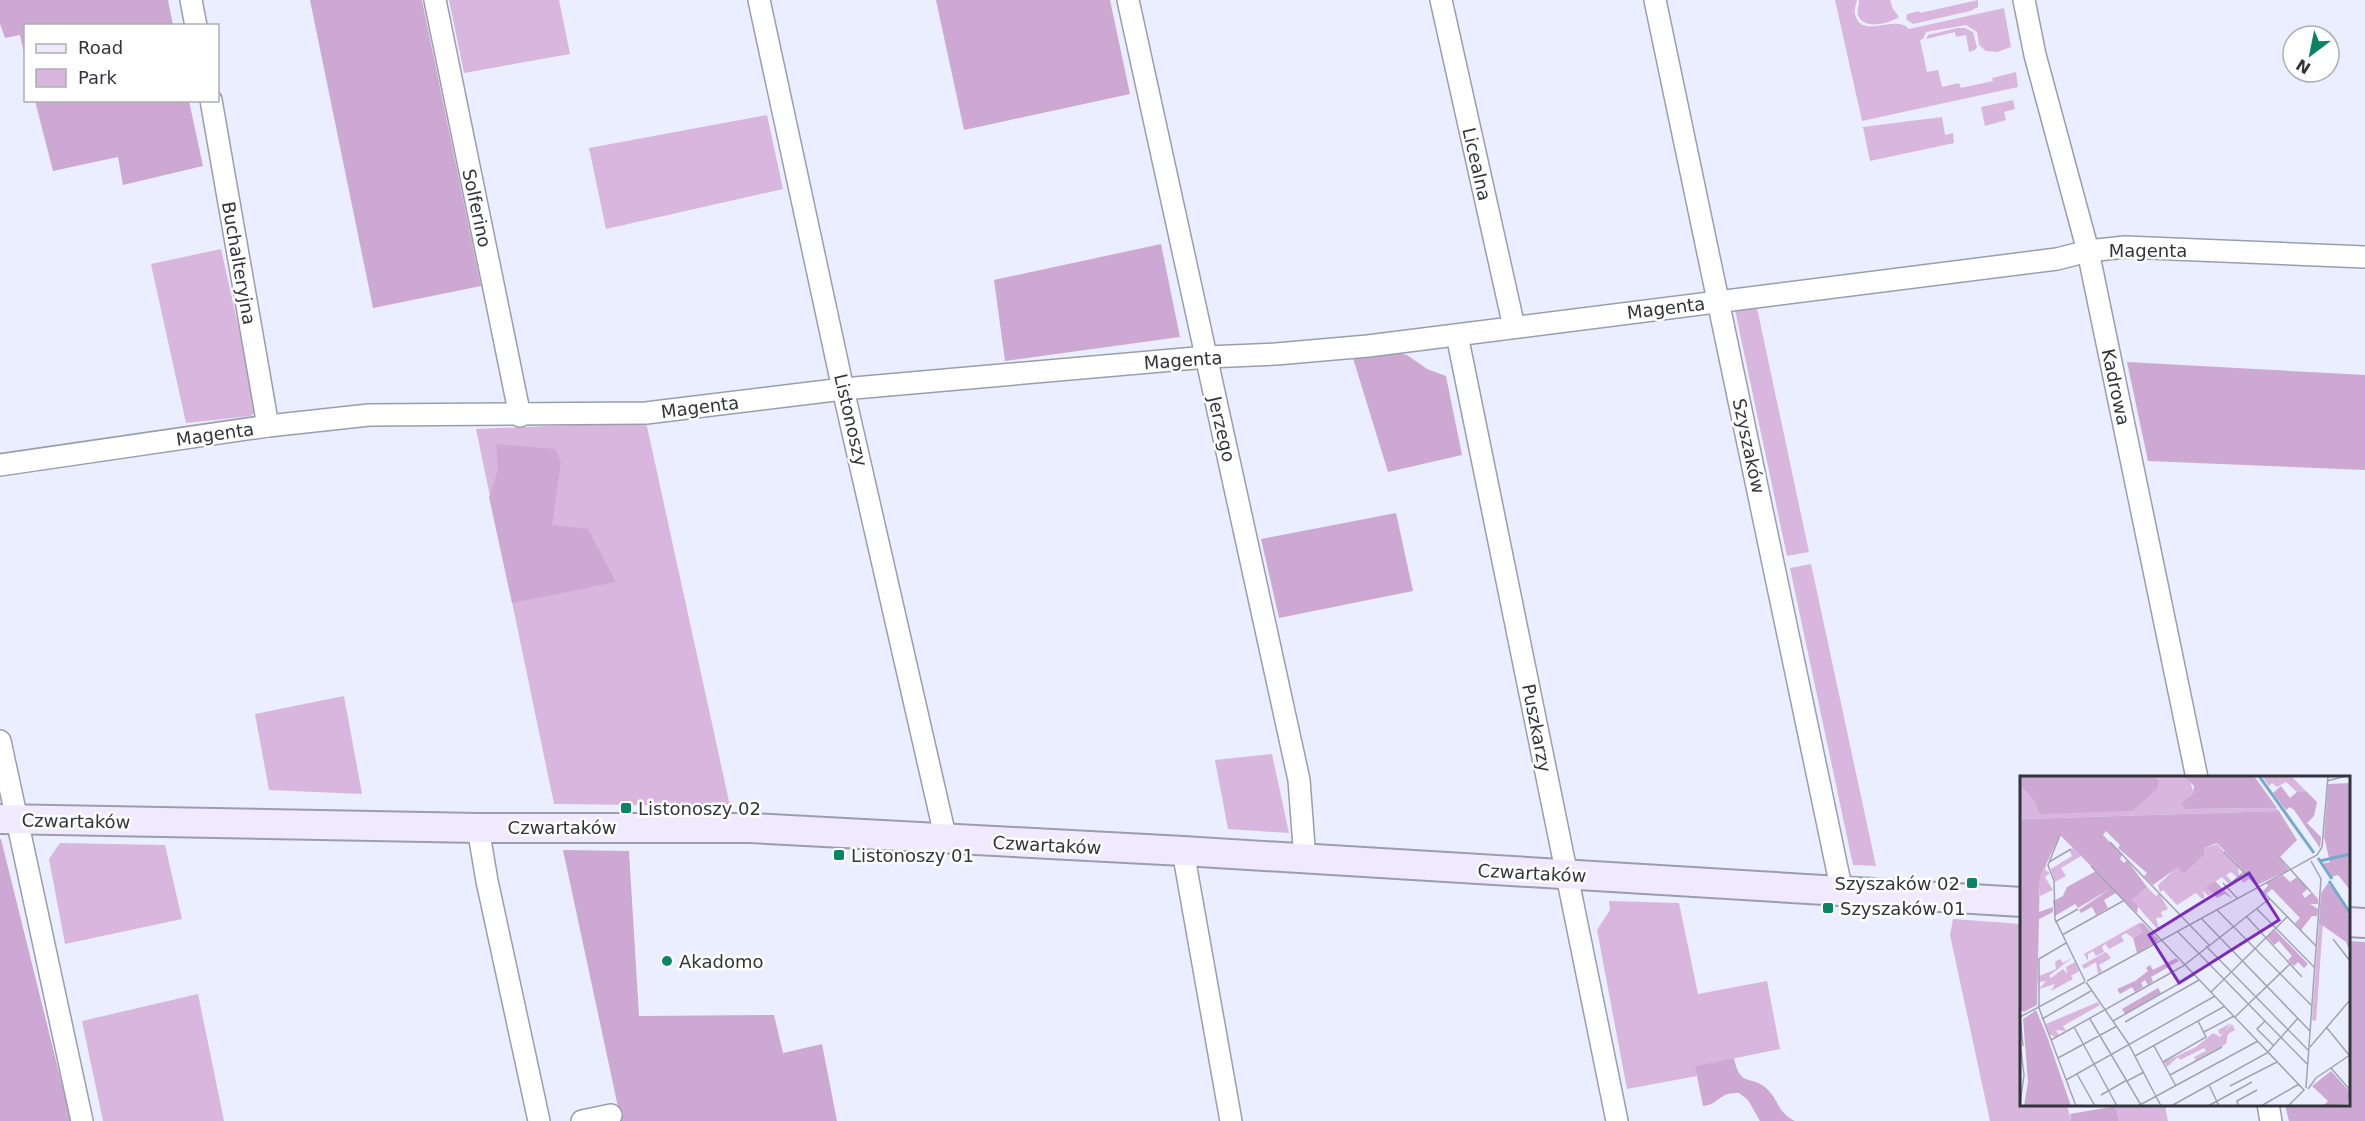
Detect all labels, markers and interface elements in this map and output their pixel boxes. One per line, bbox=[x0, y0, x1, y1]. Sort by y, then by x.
legend bbox=[24, 24, 219, 102]
north arrow bbox=[2281, 24, 2341, 84]
text: Road bbox=[78, 37, 123, 58]
text: N bbox=[2293, 55, 2314, 78]
text: Park bbox=[78, 67, 117, 88]
street label: Licealna bbox=[1458, 125, 1496, 203]
street label: Solferino bbox=[458, 167, 496, 249]
street label: Buchalteryjna bbox=[218, 200, 260, 326]
street label: Magenta bbox=[2109, 240, 2187, 261]
street label: Magenta bbox=[1626, 293, 1706, 323]
street label: Magenta bbox=[1143, 347, 1223, 373]
street label: Kadrowa bbox=[2098, 347, 2134, 427]
street label: Listonoszy bbox=[830, 372, 872, 469]
street label: Magenta bbox=[660, 392, 740, 422]
street label: Jerzego bbox=[1204, 393, 1240, 464]
street label: Szyszaków bbox=[1729, 396, 1769, 496]
street label: Magenta bbox=[175, 418, 255, 450]
street label: Puszkarzy bbox=[1518, 682, 1556, 774]
inset map bbox=[2020, 776, 2350, 1106]
place label: Listonoszy 02 bbox=[638, 798, 761, 819]
marker: Listonoszy 02 bbox=[619, 801, 633, 815]
street label: Czwartaków bbox=[21, 810, 131, 832]
street label: Czwartaków bbox=[508, 817, 616, 838]
street label: Czwartaków bbox=[992, 832, 1102, 858]
place label: Listonoszy 01 bbox=[851, 845, 974, 866]
marker: Listonoszy 01 bbox=[832, 848, 846, 862]
street label: Czwartaków bbox=[1477, 860, 1587, 886]
place label: Szyszaków 02 bbox=[1834, 873, 1960, 894]
marker: Szyszaków 02 bbox=[1965, 876, 1979, 890]
place label: Szyszaków 01 bbox=[1840, 898, 1966, 919]
marker: Szyszaków 01 bbox=[1821, 901, 1835, 915]
place label: Akadomo bbox=[679, 951, 763, 972]
marker: Akadomo bbox=[660, 954, 674, 968]

